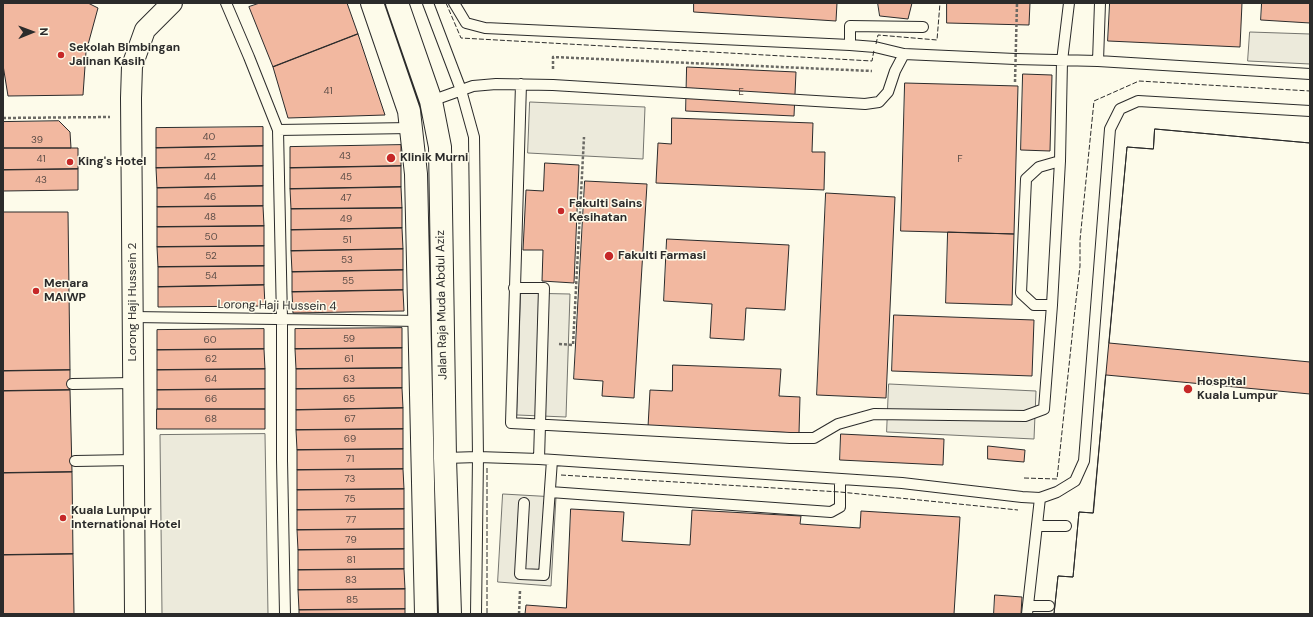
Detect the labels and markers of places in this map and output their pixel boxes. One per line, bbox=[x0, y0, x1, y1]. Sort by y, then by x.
place label: Sekolah Bimbingan Jalinan Kasih bbox=[69, 41, 180, 69]
marker: Sekolah Bimbingan Jalinan Kasih bbox=[56, 50, 66, 60]
place label: Klinik Murni bbox=[400, 151, 468, 165]
marker: Klinik Murni bbox=[385, 152, 397, 164]
place label: King's Hotel bbox=[78, 155, 146, 169]
marker: King's Hotel bbox=[65, 157, 75, 167]
place label: Fakulti Sains Kesihatan bbox=[569, 197, 642, 225]
marker: Fakulti Sains Kesihatan bbox=[556, 206, 566, 216]
place label: Fakulti Farmasi bbox=[618, 249, 706, 263]
marker: Fakulti Farmasi bbox=[603, 250, 615, 262]
place label: Menara MAIWP bbox=[44, 277, 88, 305]
marker: Menara MAIWP bbox=[31, 286, 41, 296]
place label: Hospital Kuala Lumpur bbox=[1197, 375, 1278, 403]
marker: Hospital Kuala Lumpur bbox=[1182, 383, 1194, 395]
place label: Kuala Lumpur International Hotel bbox=[71, 504, 181, 532]
marker: Kuala Lumpur International Hotel bbox=[58, 513, 68, 523]

